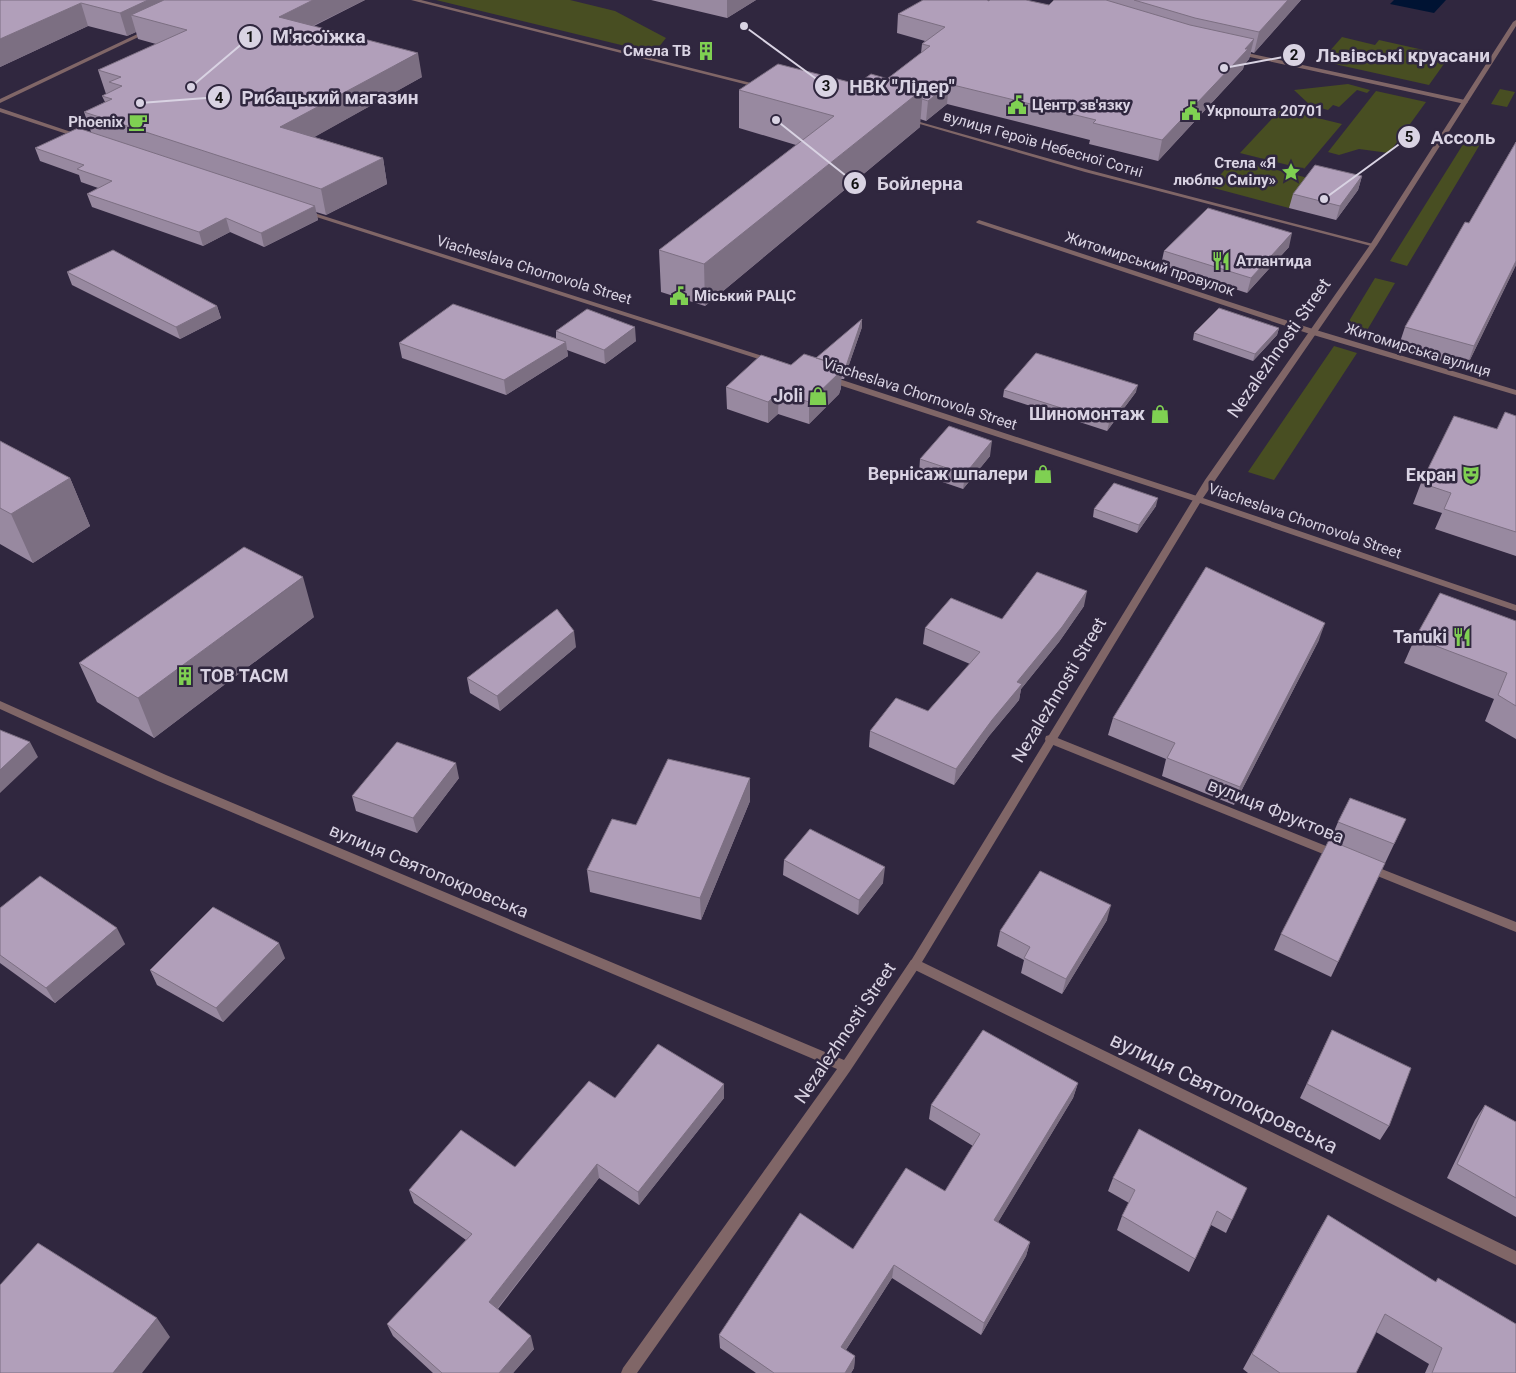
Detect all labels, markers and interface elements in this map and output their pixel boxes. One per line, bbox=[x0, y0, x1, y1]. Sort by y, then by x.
callout: М'ясоїжка bbox=[237, 20, 376, 54]
text: М'ясоїжка bbox=[272, 25, 366, 48]
text: 1 bbox=[246, 28, 254, 46]
callout: Львівські круасани bbox=[1281, 38, 1500, 72]
building icon: Смела ТВ bbox=[695, 40, 717, 62]
place label: Смела ТВ bbox=[623, 42, 691, 60]
text: Львівські круасани bbox=[1316, 44, 1490, 67]
text: 2 bbox=[1290, 46, 1299, 64]
callout: НВК "Лідер" bbox=[814, 69, 965, 103]
text: НВК "Лідер" bbox=[849, 75, 955, 98]
text: 3 bbox=[822, 77, 830, 95]
callout: Рибацький магазин bbox=[207, 80, 429, 114]
text: Рибацький магазин bbox=[241, 86, 419, 109]
text: 4 bbox=[215, 89, 224, 107]
public building icon: Центр зв'язку bbox=[1006, 94, 1028, 116]
place label: Центр зв'язку bbox=[1032, 96, 1131, 114]
public building icon: Укрпошта 20701 bbox=[1180, 100, 1202, 122]
place label: Укрпошта 20701 bbox=[1206, 102, 1323, 120]
street label: вулиця Героїв Небесної Сотні bbox=[941, 107, 1145, 181]
cafe icon: Phoenix bbox=[127, 111, 149, 133]
place label: Phoenix bbox=[68, 113, 123, 131]
callout: Ассоль bbox=[1396, 120, 1506, 154]
text: Ассоль bbox=[1431, 126, 1496, 149]
text: 5 bbox=[1405, 128, 1413, 146]
place label: Стела «Я люблю Смілу» bbox=[1174, 154, 1276, 189]
place icon: Стела «Я люблю Смілу» bbox=[1280, 161, 1302, 183]
callout: Бойлерна bbox=[842, 166, 973, 200]
text: Бойлерна bbox=[877, 172, 963, 195]
text: 6 bbox=[851, 175, 860, 193]
street label: Житомирський провулок bbox=[1063, 228, 1237, 300]
street label: Viacheslava Chornovola Street bbox=[434, 232, 634, 308]
restaurant icon: Атлантида bbox=[1210, 250, 1232, 272]
place label: Атлантида bbox=[1236, 252, 1312, 270]
street label: Nezalezhnosti Street bbox=[1222, 274, 1335, 422]
public building icon: Міський РАЦС bbox=[668, 285, 690, 307]
place label: Міський РАЦС bbox=[694, 287, 796, 305]
street label: Житомирська вулиця bbox=[1343, 319, 1493, 381]
street label: Viacheslava Chornovola Street bbox=[821, 354, 1019, 434]
place label: Joli bbox=[773, 385, 803, 406]
shop icon: Joli bbox=[807, 385, 829, 407]
place label: Шиномонтаж bbox=[1029, 403, 1146, 424]
shop icon: Шиномонтаж bbox=[1149, 403, 1171, 425]
place label: Вернiсаж шпалери bbox=[868, 463, 1028, 484]
shop icon: Вернiсаж шпалери bbox=[1032, 463, 1054, 485]
place label: Екран bbox=[1406, 464, 1456, 485]
theatre icon: Екран bbox=[1460, 464, 1482, 486]
street label: Viacheslava Chornovola Street bbox=[1206, 479, 1404, 563]
street label: Nezalezhnosti Street bbox=[1007, 613, 1110, 766]
place label: Tanuki bbox=[1393, 626, 1447, 647]
restaurant icon: Tanuki bbox=[1451, 626, 1473, 648]
building icon: ТОВ ТАСМ bbox=[174, 665, 196, 687]
place label: ТОВ ТАСМ bbox=[200, 665, 289, 686]
street label: вулиця Фруктова bbox=[1205, 774, 1347, 847]
street label: вулиця Святопокровська bbox=[326, 819, 532, 922]
street label: Nezalezhnosti Street bbox=[790, 958, 900, 1107]
street label: вулиця Святопокровська bbox=[1106, 1027, 1342, 1159]

